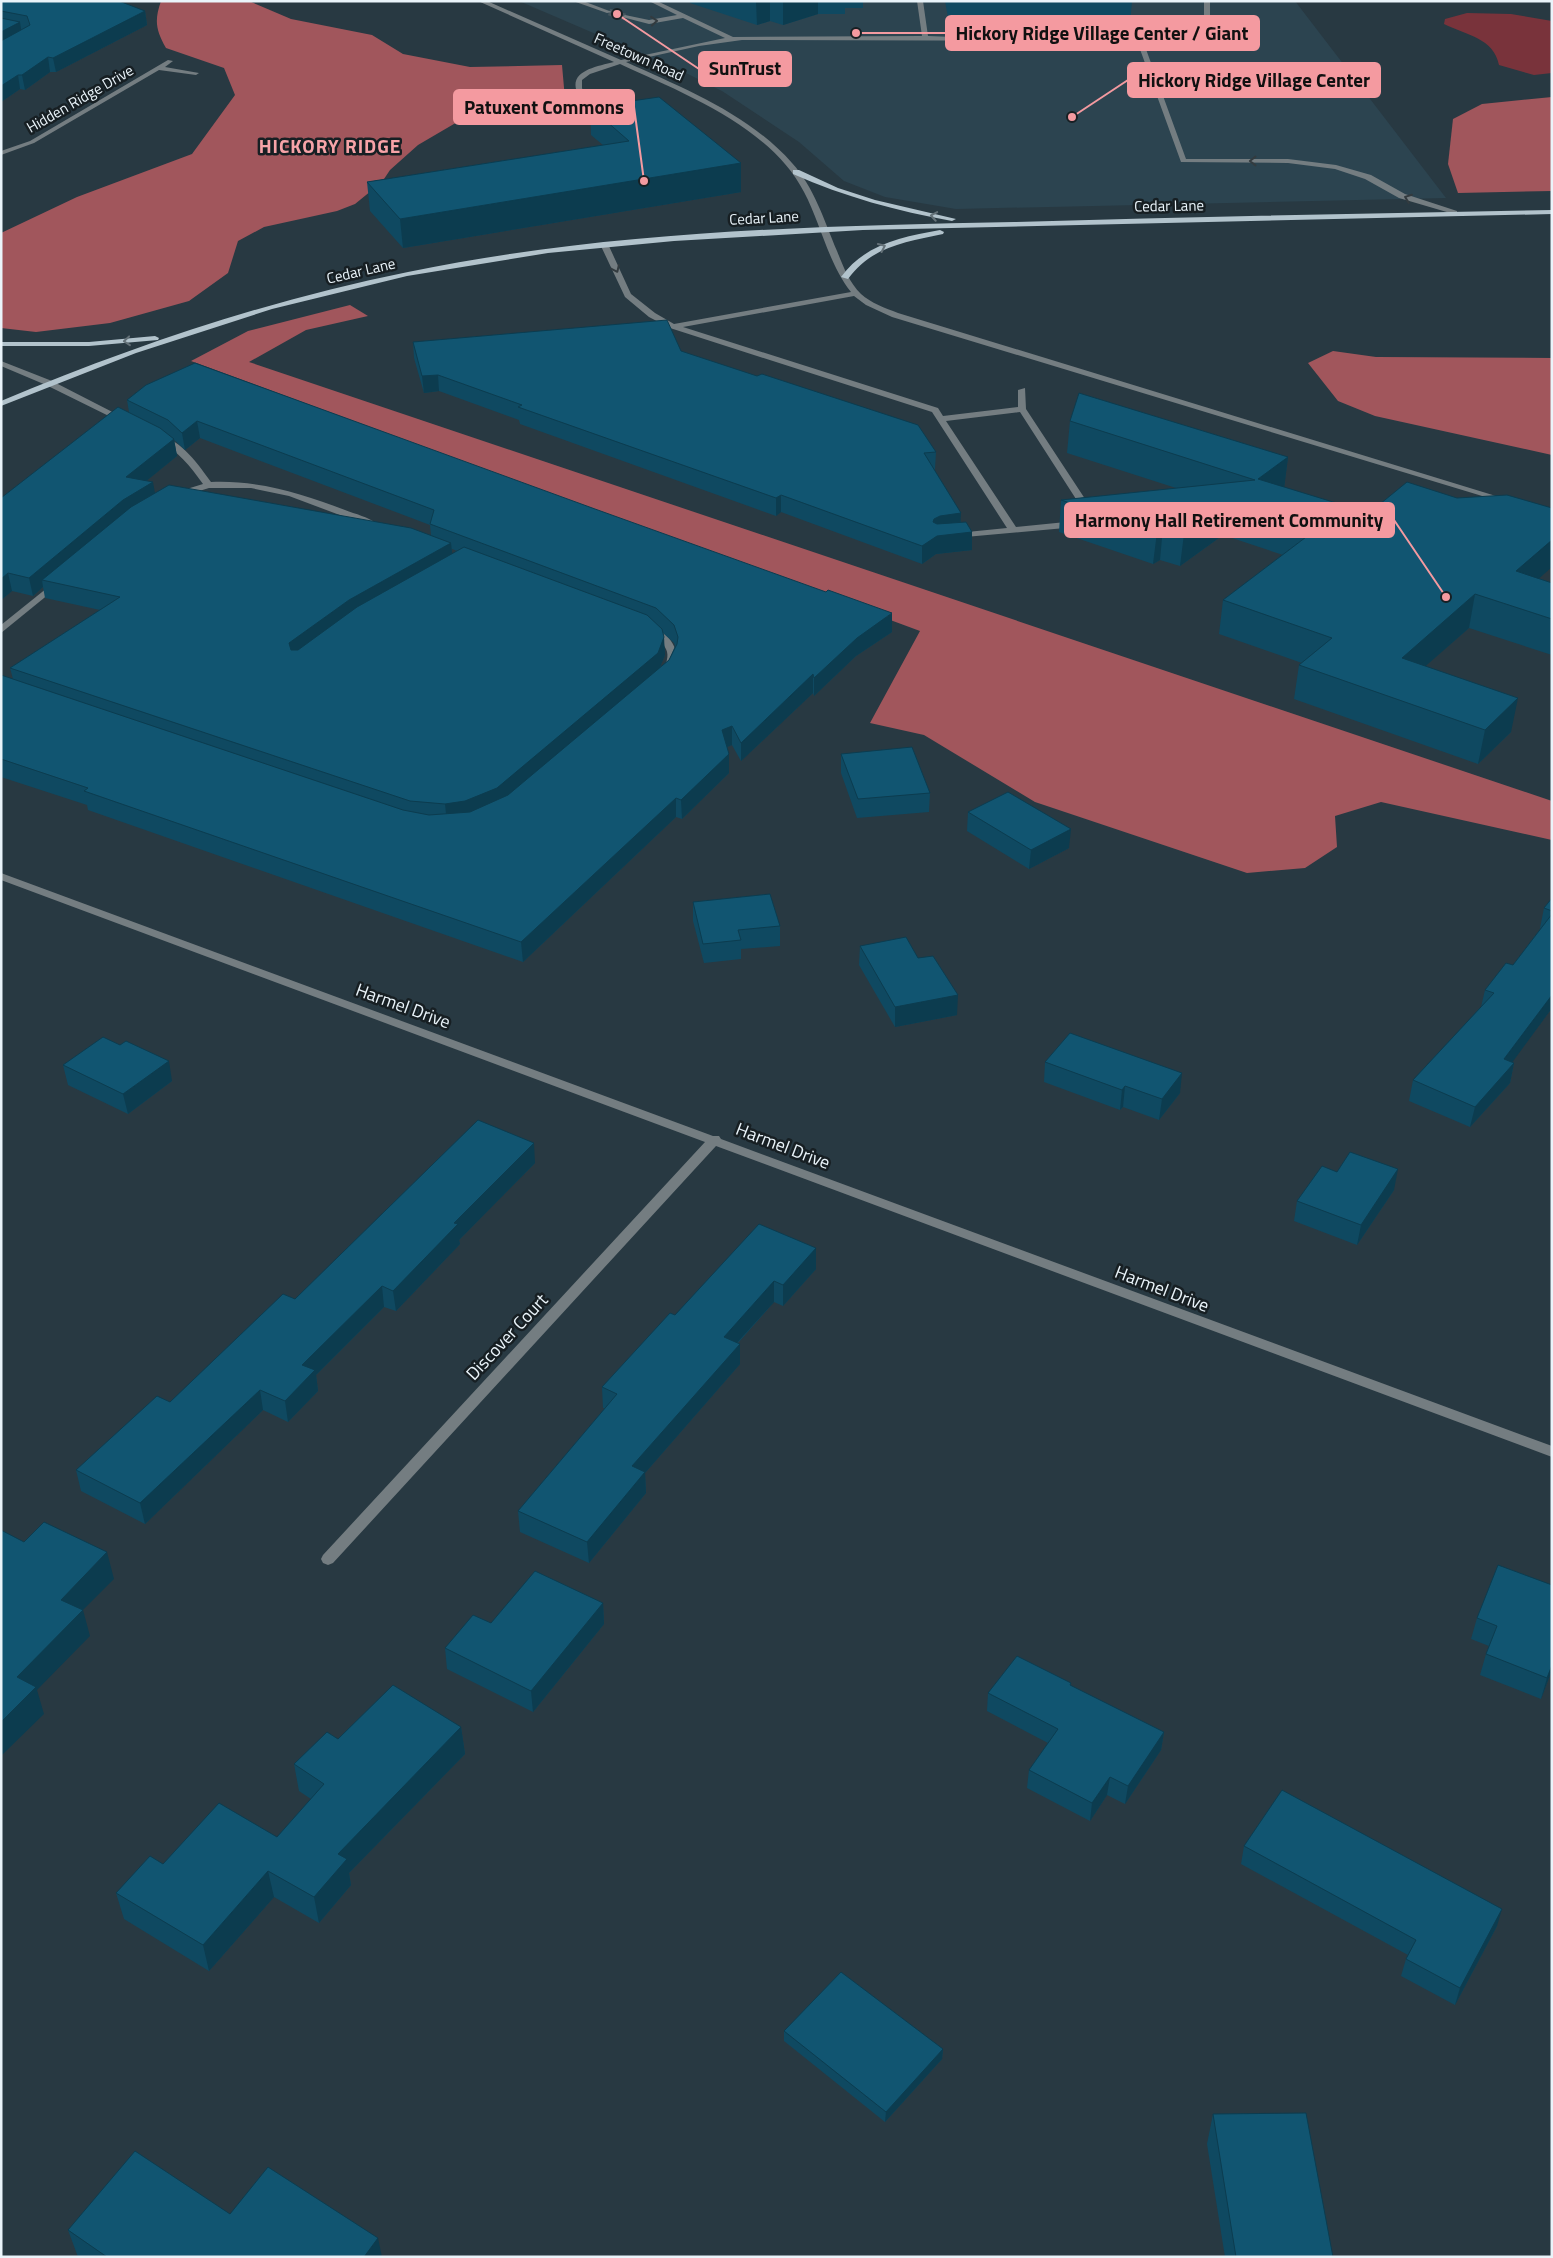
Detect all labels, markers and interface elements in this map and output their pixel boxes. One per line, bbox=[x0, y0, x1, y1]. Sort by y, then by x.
one-way arrow bbox=[650, 16, 658, 27]
callout: Hickory Ridge Village Center / Giant bbox=[946, 16, 1259, 50]
text: Hickory Ridge Village Center / Giant bbox=[955, 18, 1249, 47]
street label: Freetown Road bbox=[591, 26, 688, 87]
callout: SunTrust bbox=[699, 52, 791, 86]
text: SunTrust bbox=[709, 53, 781, 82]
street label: Hidden Ridge Drive bbox=[22, 59, 137, 139]
callout: Hickory Ridge Village Center bbox=[1128, 63, 1380, 97]
text: Hickory Ridge Village Center bbox=[1138, 65, 1370, 94]
callout: Patuxent Commons bbox=[454, 90, 634, 124]
text: Patuxent Commons bbox=[464, 92, 624, 121]
district label: HICKORY RIDGE bbox=[259, 131, 401, 160]
one-way arrow bbox=[1249, 156, 1256, 166]
street label: Cedar Lane bbox=[1134, 193, 1204, 218]
one-way arrow bbox=[1404, 194, 1413, 204]
street label: Cedar Lane bbox=[728, 204, 799, 231]
one-way arrow bbox=[930, 211, 938, 222]
one-way arrow bbox=[877, 243, 886, 253]
street label: Cedar Lane bbox=[324, 251, 398, 290]
one-way arrow bbox=[609, 264, 619, 273]
one-way arrow bbox=[122, 335, 130, 346]
callout: Harmony Hall Retirement Community bbox=[1065, 503, 1394, 537]
text: Harmony Hall Retirement Community bbox=[1075, 505, 1384, 534]
street label: Harmel Drive bbox=[352, 976, 454, 1035]
street label: Harmel Drive bbox=[732, 1115, 834, 1176]
street label: Harmel Drive bbox=[1111, 1258, 1213, 1319]
street label: Discover Court bbox=[459, 1287, 554, 1386]

